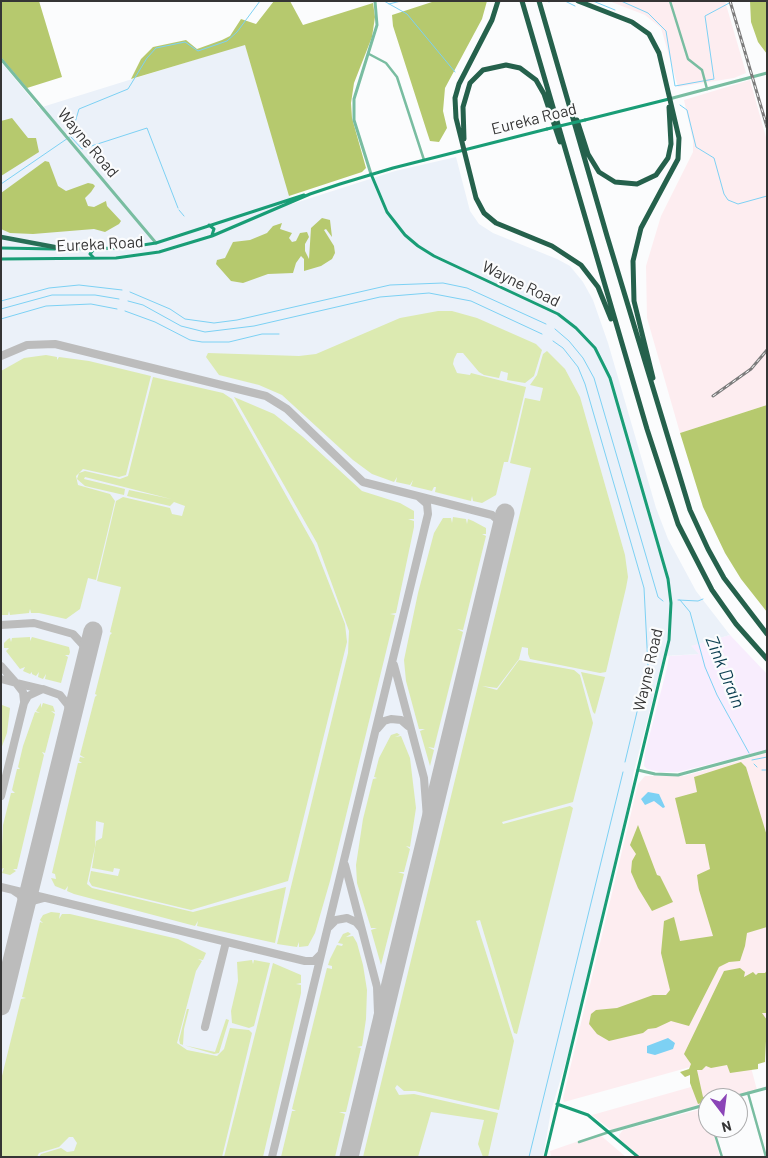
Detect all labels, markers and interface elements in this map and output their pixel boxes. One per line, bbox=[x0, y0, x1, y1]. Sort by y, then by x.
street label: Eureka Road bbox=[489, 99, 579, 139]
street label: Wayne Road bbox=[54, 105, 122, 181]
street label: Eureka Road bbox=[56, 232, 144, 256]
street label: Wayne Road bbox=[479, 257, 563, 311]
street label: Wayne Road bbox=[629, 627, 667, 713]
water label: Zink Drain bbox=[701, 633, 749, 711]
north arrow bbox=[698, 1088, 748, 1138]
text: N bbox=[720, 1118, 733, 1136]

